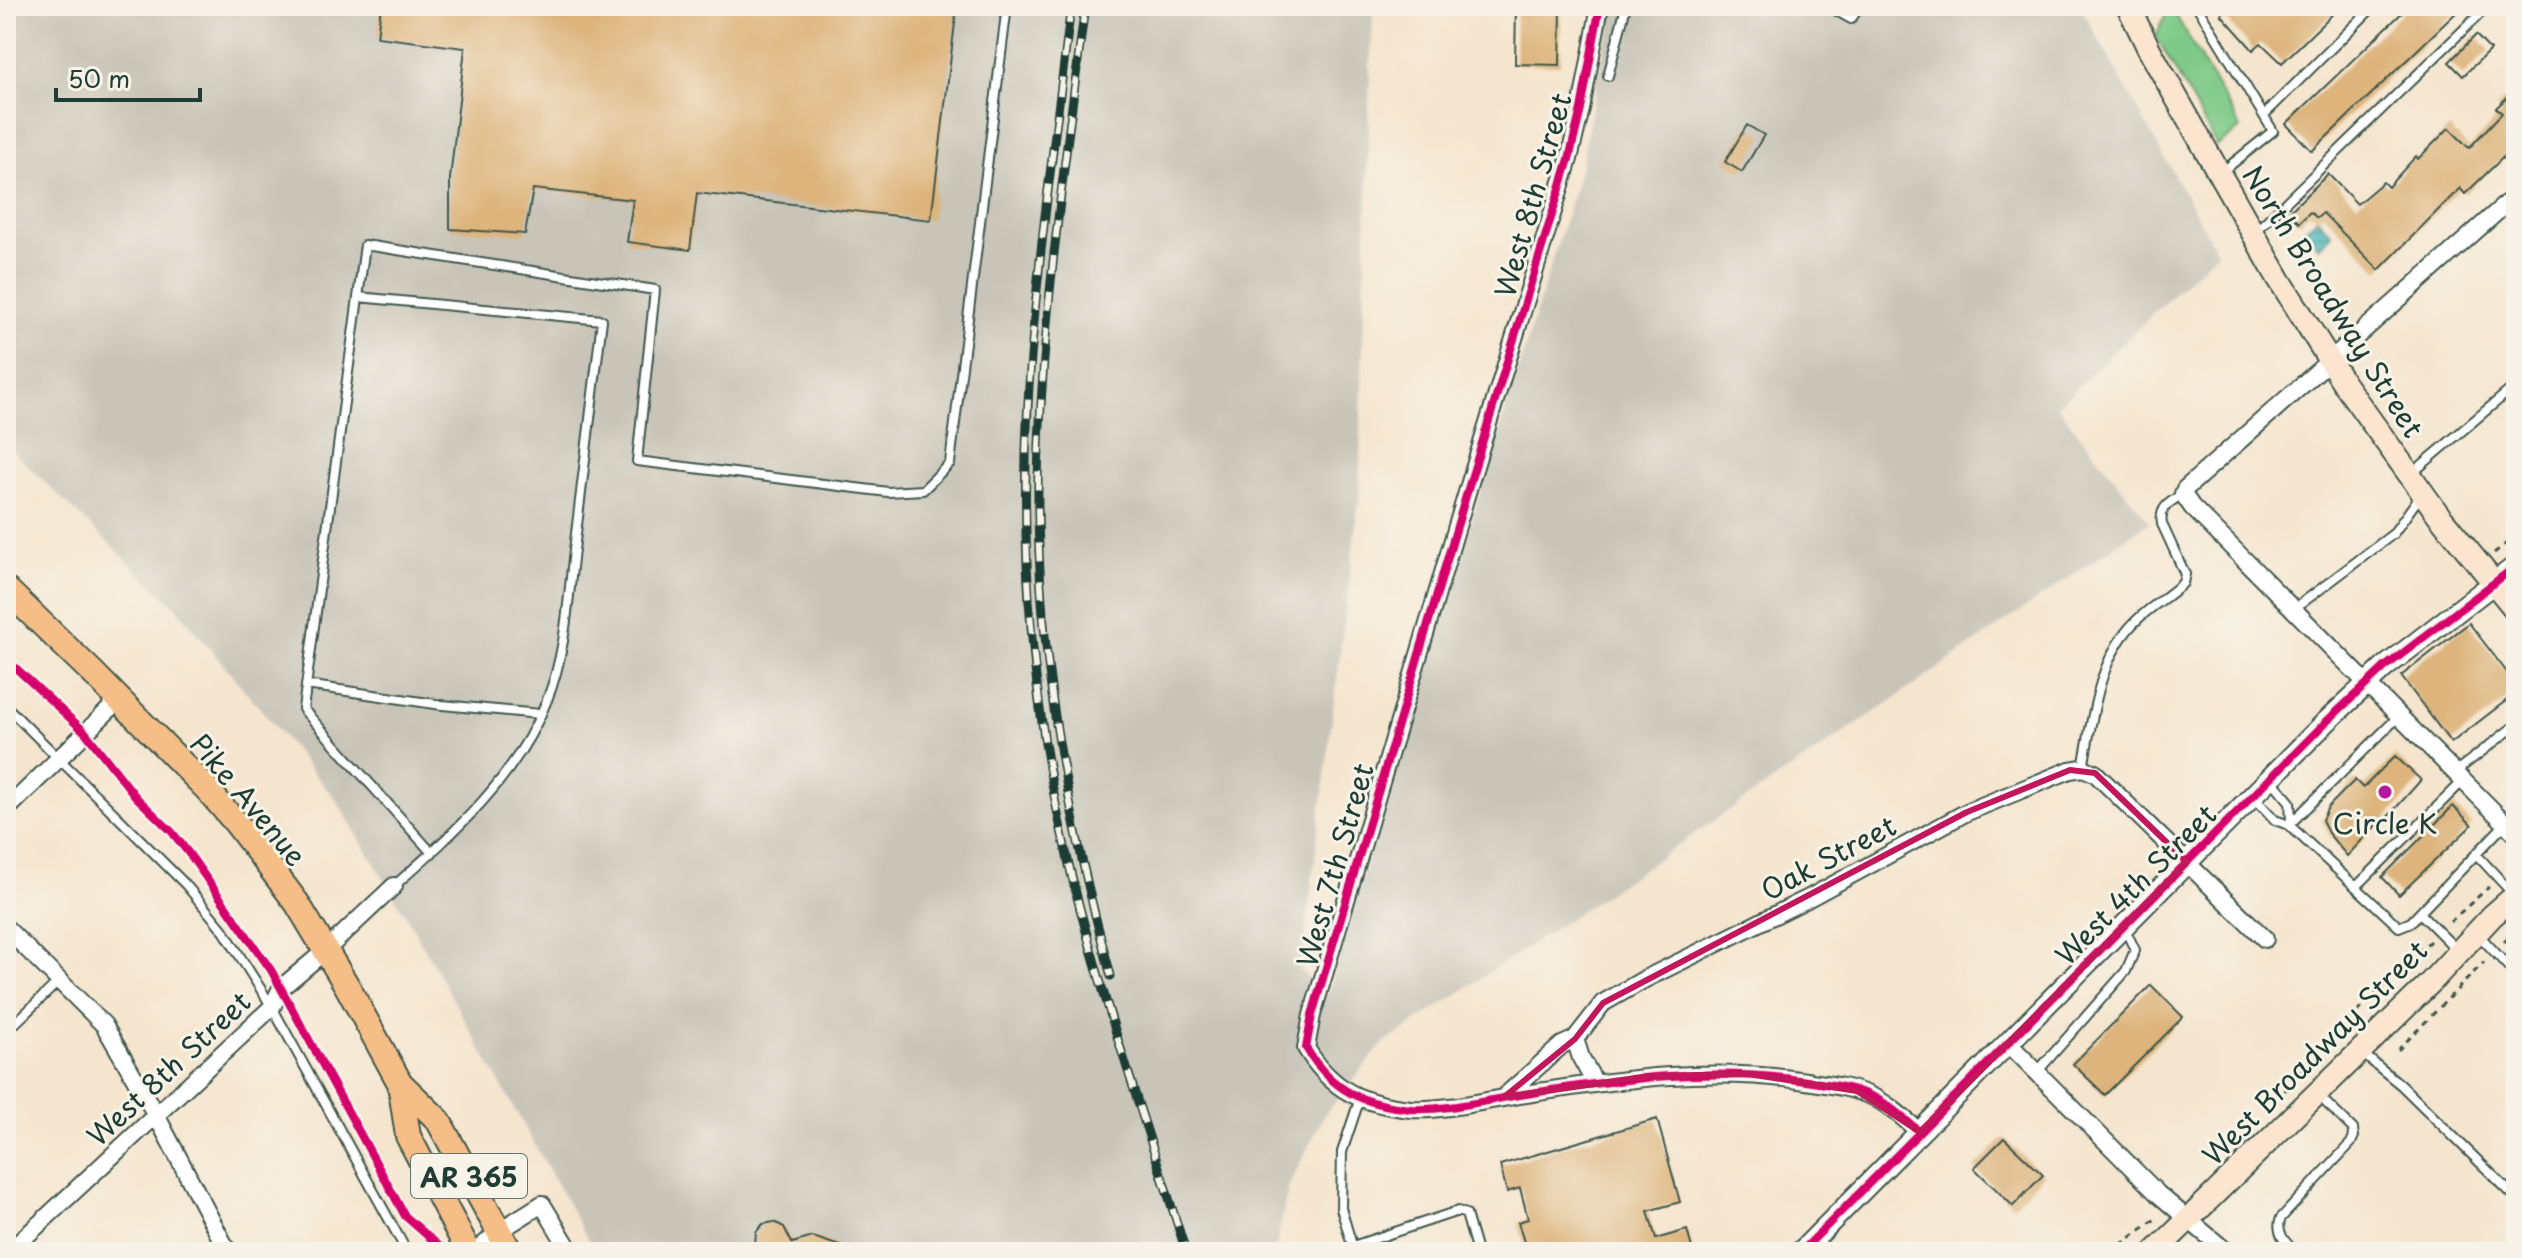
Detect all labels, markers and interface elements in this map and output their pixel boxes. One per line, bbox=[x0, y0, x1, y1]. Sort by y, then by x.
scale bar bbox=[56, 52, 200, 102]
text: 50 m bbox=[68, 60, 130, 96]
street label: West 8th Street bbox=[1482, 88, 1582, 302]
street label: North Broadway Street bbox=[2233, 157, 2435, 445]
street label: Pike Avenue bbox=[181, 723, 317, 875]
street label: West 7th Street bbox=[1284, 758, 1384, 972]
marker: Circle K bbox=[2376, 783, 2394, 801]
street label: West 4th Street bbox=[2044, 793, 2226, 975]
place label: Circle K bbox=[2332, 801, 2438, 844]
street label: Oak Street bbox=[1753, 803, 1903, 911]
street label: West Broadway Street bbox=[2191, 929, 2437, 1175]
street label: West 8th Street bbox=[76, 980, 260, 1156]
road number: AR 365 bbox=[411, 1154, 527, 1198]

